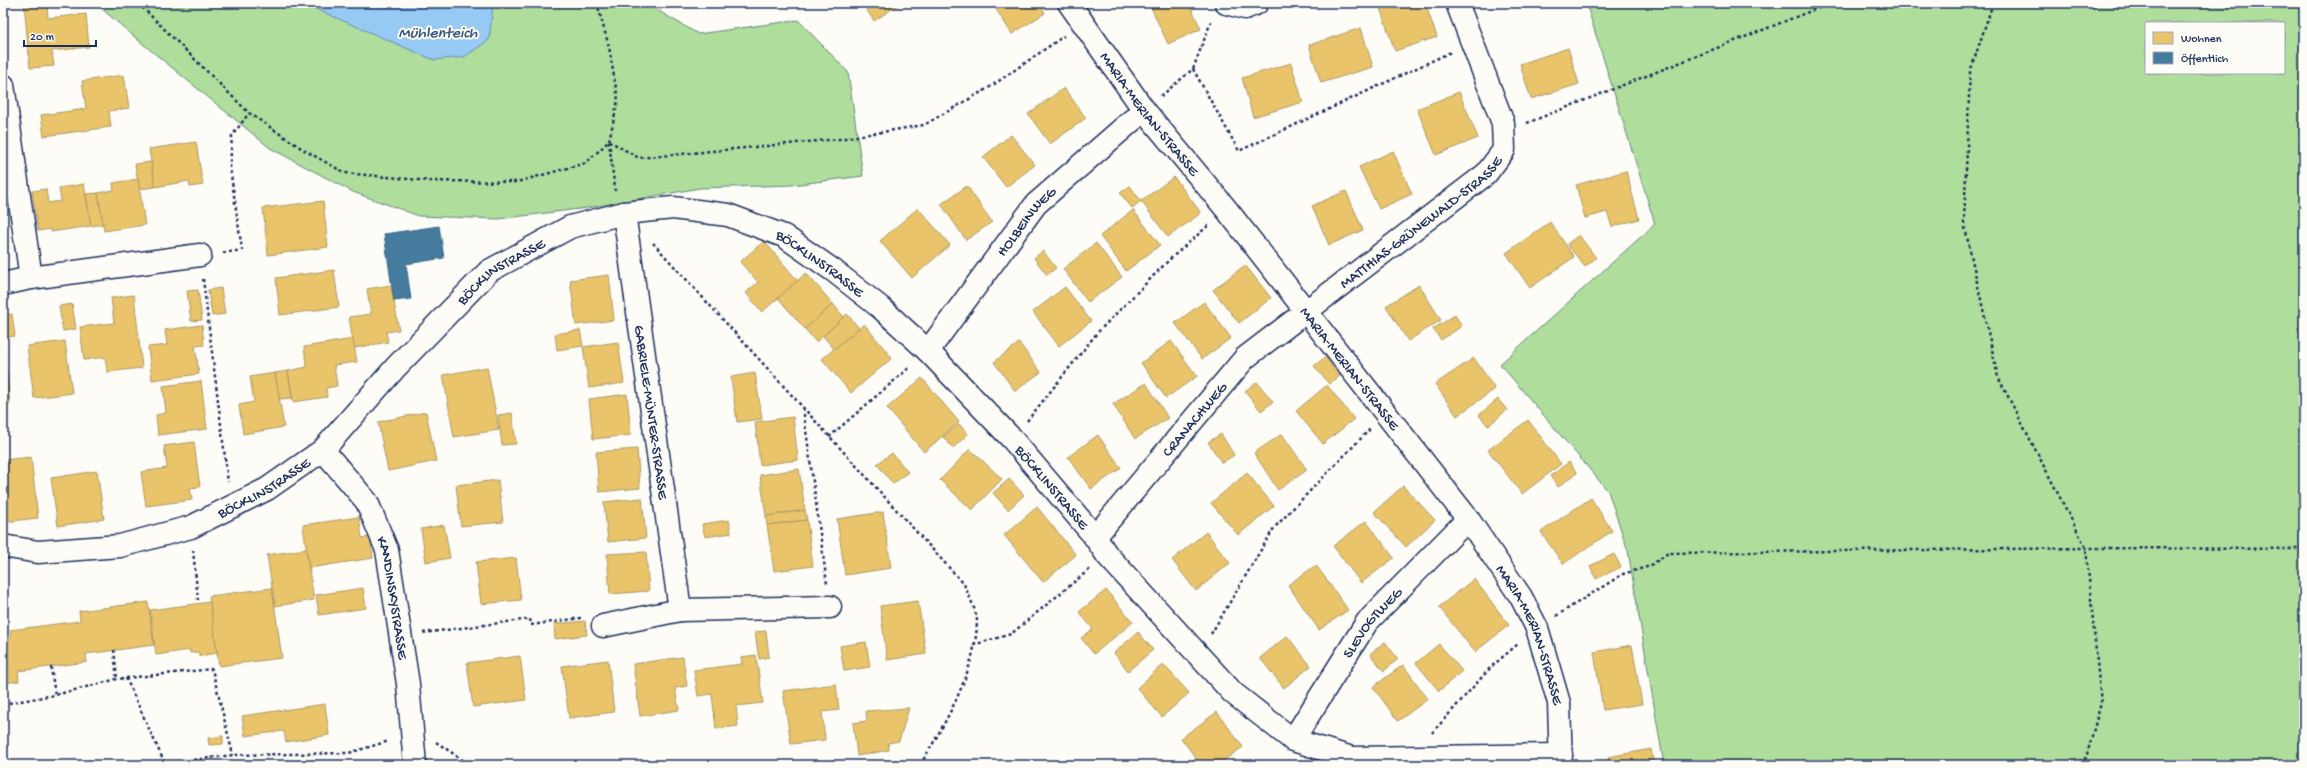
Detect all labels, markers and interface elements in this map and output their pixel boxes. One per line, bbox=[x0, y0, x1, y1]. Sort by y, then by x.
scale bar bbox=[24, 22, 96, 48]
legend bbox=[2145, 22, 2285, 74]
water label: Mühlenteich bbox=[399, 25, 478, 44]
text: 20 m bbox=[30, 31, 55, 45]
text: Wohnen bbox=[2181, 33, 2222, 47]
street label: MARIA-MERIAN-STRASSE bbox=[1095, 49, 1202, 181]
text: Öffentlich bbox=[2181, 53, 2229, 67]
street label: MATTHIAS-GRÜNEWALD-STRASSE bbox=[1337, 153, 1508, 293]
street label: HOLBEINWEG bbox=[994, 183, 1061, 260]
street label: BÖCKLINSTRASSE bbox=[772, 226, 867, 302]
street label: BÖCKLINSTRASSE bbox=[453, 235, 549, 310]
street label: MARIA-MERIAN-STRASSE bbox=[1295, 304, 1403, 435]
street label: GABRIELE-MÜNTER-STRASSE bbox=[629, 324, 671, 501]
street label: CRANACHWEG bbox=[1159, 379, 1232, 461]
street label: BÖCKLINSTRASSE bbox=[1010, 442, 1092, 534]
street label: BÖCKLINSTRASSE bbox=[214, 454, 315, 524]
street label: KANDINSKYSTRASSE bbox=[371, 534, 411, 661]
street label: MARIA-MERIAN-STRASSE bbox=[1491, 562, 1566, 708]
street label: SLEVOGTWEG bbox=[1340, 584, 1407, 662]

